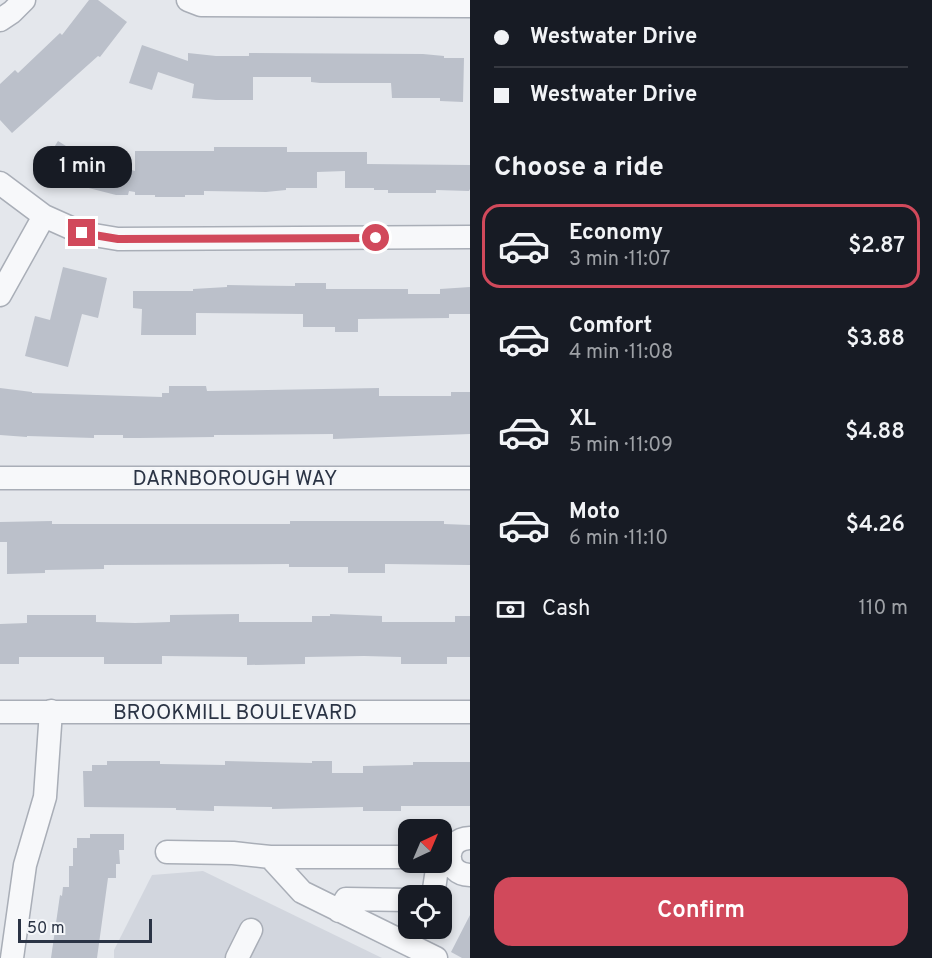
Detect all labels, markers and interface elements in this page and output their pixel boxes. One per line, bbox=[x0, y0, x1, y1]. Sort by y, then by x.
text: Westwater Drive bbox=[530, 24, 697, 51]
text: Westwater Drive bbox=[530, 82, 697, 109]
callout: 1 min bbox=[32, 146, 132, 188]
text: Choose a ride bbox=[494, 151, 664, 185]
text: 1 min bbox=[59, 154, 106, 180]
route end bbox=[68, 219, 95, 246]
icon: car bbox=[497, 219, 551, 273]
text: Economy bbox=[569, 220, 663, 247]
route start bbox=[362, 224, 389, 251]
text: $2.87 bbox=[848, 233, 905, 260]
text: 3 min · 11:07 bbox=[569, 247, 671, 273]
icon: car bbox=[497, 312, 551, 366]
text: Comfort bbox=[569, 313, 652, 340]
text: $3.88 bbox=[846, 326, 905, 353]
text: 4 min · 11:08 bbox=[569, 340, 673, 366]
icon: car bbox=[497, 405, 551, 459]
text: XL bbox=[569, 406, 596, 433]
text: $4.88 bbox=[845, 419, 905, 446]
text: 5 min · 11:09 bbox=[569, 433, 673, 459]
street label: DARNBOROUGH WAY bbox=[133, 466, 337, 493]
icon: car bbox=[497, 498, 551, 552]
text: Moto bbox=[569, 499, 620, 526]
text: $4.26 bbox=[846, 512, 905, 539]
text: 6 min · 11:10 bbox=[569, 526, 668, 552]
icon: cash bbox=[494, 593, 527, 626]
text: Cash bbox=[542, 596, 591, 623]
text: 110 m bbox=[859, 596, 908, 622]
street label: BROOKMILL BOULEVARD bbox=[113, 700, 357, 727]
north arrow bbox=[398, 819, 452, 873]
map controls bbox=[398, 819, 452, 939]
button: Confirm bbox=[494, 877, 908, 946]
button: locate bbox=[398, 885, 452, 939]
scale bar bbox=[18, 916, 152, 944]
text: 50 m bbox=[27, 919, 65, 939]

